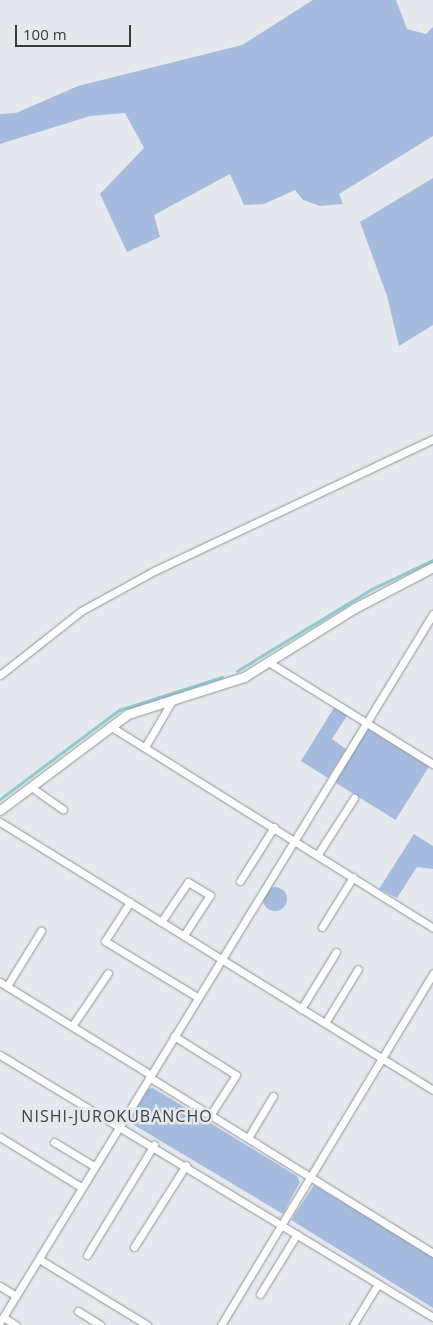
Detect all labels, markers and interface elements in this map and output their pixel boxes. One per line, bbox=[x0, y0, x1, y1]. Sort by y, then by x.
scale bar bbox=[18, 15, 134, 47]
text: 100 m bbox=[23, 24, 67, 44]
district label: NISHI-JUROKUBANCHO bbox=[19, 1106, 215, 1126]

